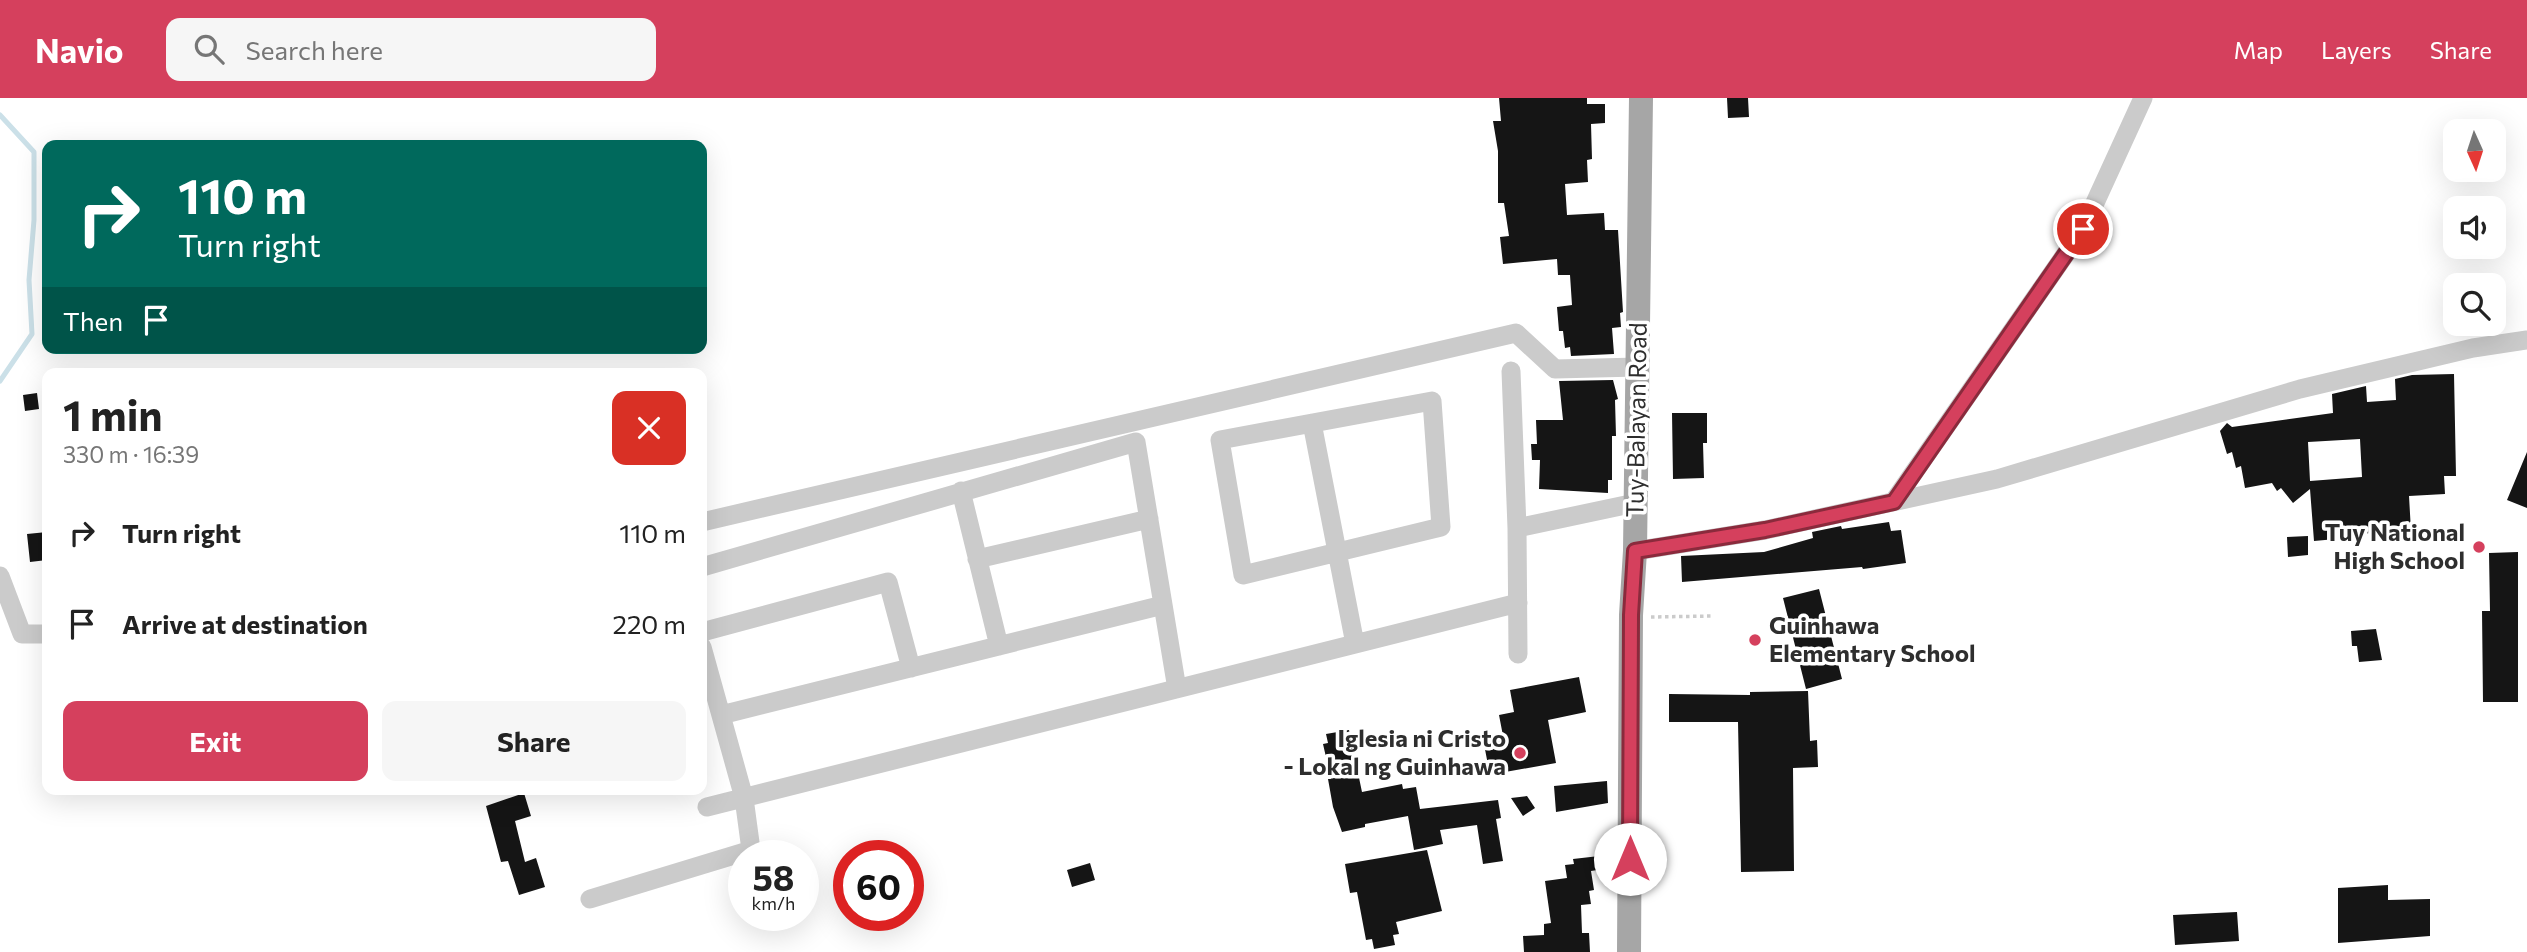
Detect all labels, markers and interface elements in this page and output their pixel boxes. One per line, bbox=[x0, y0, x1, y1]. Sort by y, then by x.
search box bbox=[166, 18, 656, 81]
text: Navio bbox=[35, 29, 124, 70]
icon: search bbox=[190, 30, 228, 68]
text: Search here bbox=[246, 34, 383, 65]
text: Map bbox=[2234, 35, 2283, 64]
text: Layers bbox=[2321, 35, 2392, 64]
text: Share bbox=[2430, 35, 2492, 64]
north arrow bbox=[2443, 119, 2506, 182]
map controls bbox=[2443, 119, 2506, 336]
text: 110 m bbox=[178, 164, 307, 224]
icon: right bbox=[63, 168, 154, 259]
button: sound bbox=[2443, 196, 2506, 259]
pin bbox=[2053, 199, 2113, 259]
icon: arrive bbox=[2064, 210, 2102, 248]
text: Turn right bbox=[178, 224, 321, 264]
button: search bbox=[2443, 273, 2506, 336]
icon: arrive bbox=[137, 301, 175, 339]
text: Then bbox=[63, 305, 123, 336]
street label: Tuy-Balayan Road bbox=[1619, 322, 1652, 518]
text: 1 min bbox=[63, 388, 163, 440]
button: close bbox=[612, 391, 686, 465]
text: 330 m · 16:39 bbox=[63, 440, 199, 468]
icon: right bbox=[63, 514, 101, 552]
text: Turn right bbox=[122, 517, 241, 548]
text: 110 m bbox=[619, 517, 686, 548]
place label: Tuy National High School bbox=[2325, 517, 2465, 574]
marker: Tuy National High School bbox=[2471, 539, 2487, 555]
icon: arrive bbox=[63, 605, 101, 643]
text: Arrive at destination bbox=[122, 608, 368, 639]
text: 220 m bbox=[613, 608, 686, 639]
place label: Guinhawa Elementary School bbox=[1769, 610, 1976, 667]
marker: Guinhawa Elementary School bbox=[1747, 632, 1763, 648]
button: Exit bbox=[63, 701, 368, 781]
button: Share bbox=[382, 701, 686, 781]
place label: Iglesia ni Cristo - Lokal ng Guinhawa bbox=[1283, 723, 1506, 780]
marker: Iglesia ni Cristo - Lokal ng Guinhawa bbox=[1512, 745, 1528, 761]
position arrow bbox=[1593, 822, 1667, 896]
speed limit sign: 60 bbox=[833, 840, 924, 931]
text: 58 bbox=[752, 855, 795, 898]
text: km/h bbox=[752, 892, 795, 914]

